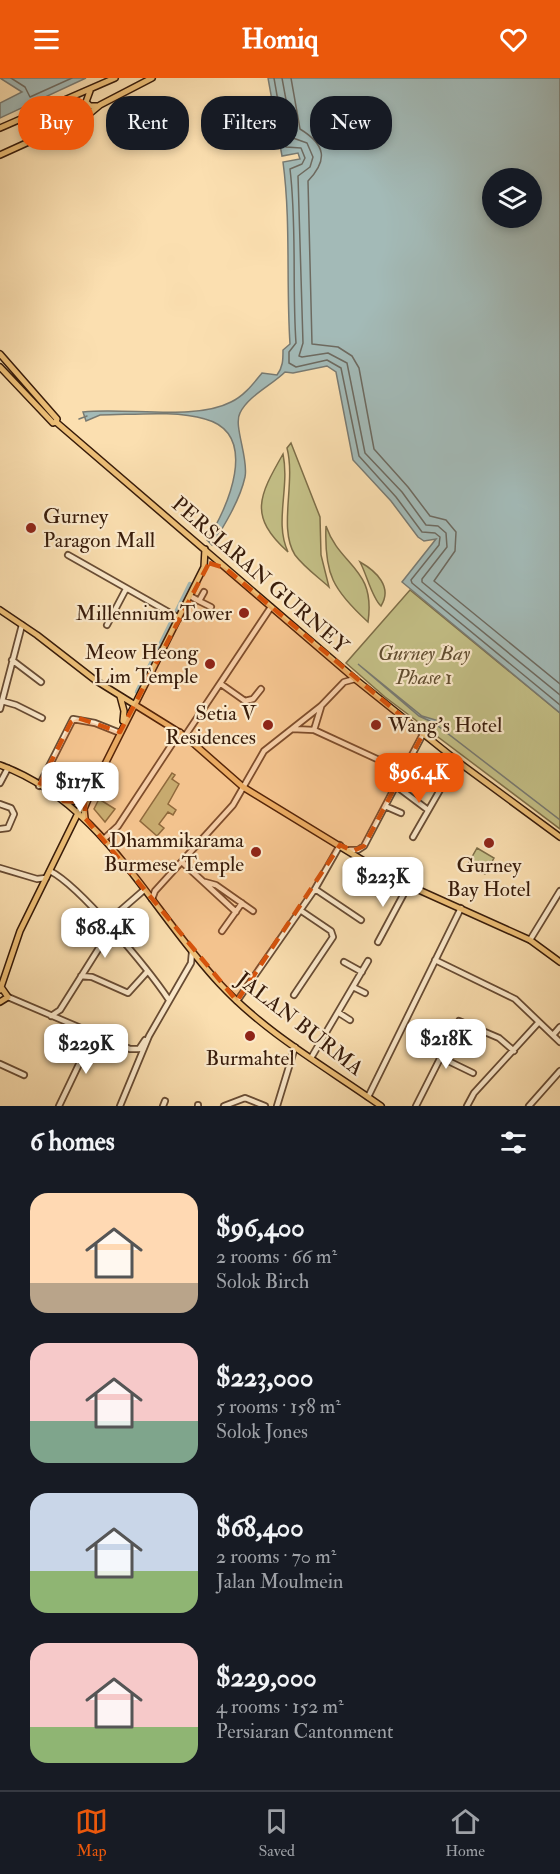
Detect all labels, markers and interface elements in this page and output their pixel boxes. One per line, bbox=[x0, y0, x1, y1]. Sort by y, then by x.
icon: menu bbox=[30, 23, 63, 56]
text: Homiq bbox=[242, 23, 318, 56]
icon: heart bbox=[497, 23, 530, 56]
chip: Buy bbox=[18, 96, 94, 150]
chip: Rent bbox=[106, 96, 189, 150]
chip: Filters bbox=[201, 96, 298, 150]
chip: New bbox=[310, 96, 392, 150]
map controls bbox=[482, 168, 542, 228]
button: layers bbox=[482, 168, 542, 228]
street label: PERSIARAN GURNEY bbox=[166, 491, 355, 660]
place label: Gurney Paragon Mall bbox=[43, 503, 156, 554]
marker: Gurney Paragon Mall bbox=[24, 521, 38, 535]
place label: Millennium Tower bbox=[76, 600, 232, 627]
marker: Millennium Tower bbox=[237, 606, 251, 620]
place label: Meow Heong Lim Temple bbox=[85, 639, 199, 690]
park label: Gurney Bay Phase 1 bbox=[378, 640, 471, 691]
marker: Meow Heong Lim Temple bbox=[203, 657, 217, 671]
place label: Setia V Residences bbox=[165, 700, 257, 751]
place label: Wang's Hotel bbox=[387, 712, 503, 739]
marker: Setia V Residences bbox=[261, 718, 275, 732]
marker: Wang's Hotel bbox=[369, 718, 383, 732]
pin: $96.4K bbox=[370, 753, 468, 804]
text: $96.4K bbox=[389, 760, 449, 785]
pin: $117K bbox=[38, 762, 122, 813]
text: $117K bbox=[56, 769, 104, 794]
place label: Dhammikarama Burmese Temple bbox=[104, 827, 244, 878]
marker: Gurney Bay Hotel bbox=[482, 836, 496, 850]
marker: Dhammikarama Burmese Temple bbox=[249, 845, 263, 859]
place label: Gurney Bay Hotel bbox=[447, 852, 532, 903]
pin: $223K bbox=[341, 857, 425, 908]
text: $223K bbox=[356, 864, 410, 889]
pin: $68.4K bbox=[56, 908, 154, 959]
text: $68.4K bbox=[75, 915, 135, 940]
street label: JALAN BURMA bbox=[230, 965, 369, 1082]
pin: $218K bbox=[404, 1019, 488, 1070]
pin: $229K bbox=[44, 1024, 128, 1075]
text: $218K bbox=[420, 1026, 472, 1051]
marker: Burmahtel bbox=[243, 1029, 257, 1043]
text: $229K bbox=[58, 1031, 114, 1056]
place label: Burmahtel bbox=[205, 1045, 295, 1072]
text: 6 homes bbox=[30, 1126, 115, 1158]
icon: filters bbox=[497, 1126, 530, 1159]
text: $96,400 bbox=[216, 1212, 305, 1244]
icon: home bbox=[78, 1217, 150, 1289]
text: 2 rooms · 66 m² bbox=[216, 1244, 337, 1269]
text: Solok Birch bbox=[216, 1269, 309, 1294]
text: $223,000 bbox=[216, 1362, 313, 1394]
icon: home bbox=[78, 1367, 150, 1439]
text: 5 rooms · 158 m² bbox=[216, 1394, 341, 1419]
text: Solok Jones bbox=[216, 1419, 308, 1444]
text: $68,400 bbox=[216, 1512, 303, 1544]
icon: home bbox=[78, 1517, 150, 1589]
text: 2 rooms · 70 m² bbox=[216, 1544, 336, 1569]
text: Jalan Moulmein bbox=[216, 1569, 343, 1594]
text: $229,000 bbox=[216, 1662, 317, 1694]
icon: home bbox=[78, 1667, 150, 1739]
text: 4 rooms · 152 m² bbox=[216, 1694, 344, 1719]
text: Persiaran Cantonment bbox=[216, 1719, 393, 1744]
tab: Map bbox=[75, 1805, 108, 1861]
tab: Saved bbox=[258, 1805, 295, 1861]
tab: Home bbox=[445, 1805, 485, 1861]

